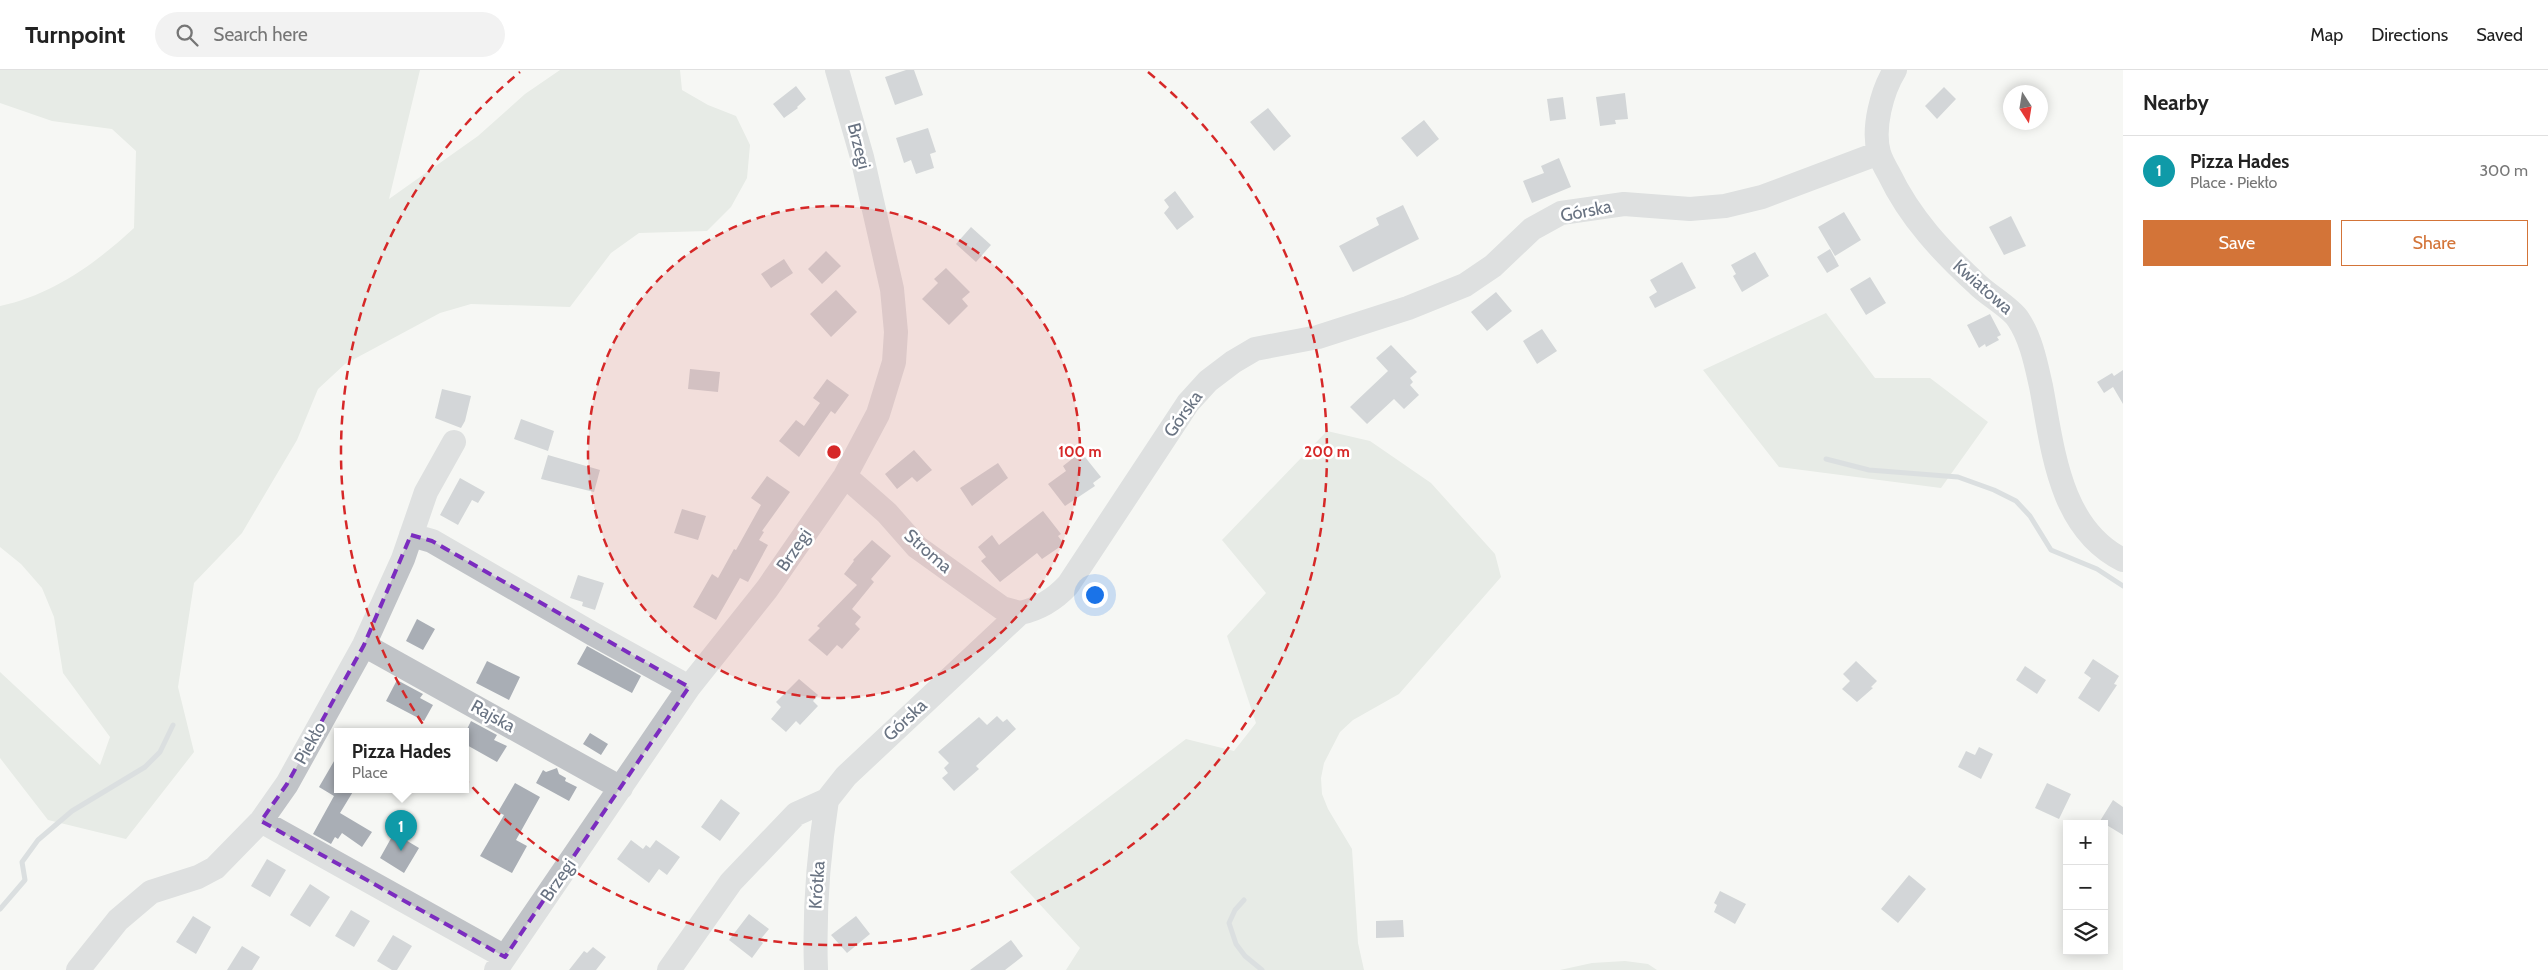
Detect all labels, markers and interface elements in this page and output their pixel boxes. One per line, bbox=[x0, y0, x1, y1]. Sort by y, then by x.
search box bbox=[155, 12, 505, 57]
text: Turnpoint bbox=[25, 20, 125, 49]
icon: search bbox=[173, 21, 201, 49]
text: Search here bbox=[213, 23, 308, 46]
text: Map bbox=[2310, 24, 2343, 46]
text: Directions bbox=[2371, 24, 2448, 46]
text: Saved bbox=[2476, 24, 2523, 46]
north arrow bbox=[2003, 85, 2048, 130]
text: Nearby bbox=[2143, 90, 2209, 115]
street label: Brzegi bbox=[843, 121, 875, 171]
text: Pizza Hades bbox=[2190, 150, 2289, 173]
text: 1 bbox=[2156, 161, 2162, 180]
text: 300 m bbox=[2479, 161, 2528, 180]
text: Place · Piekło bbox=[2190, 173, 2277, 192]
street label: Górska bbox=[1559, 195, 1614, 227]
button: Save bbox=[2143, 220, 2331, 266]
button: Share bbox=[2341, 220, 2528, 266]
street label: Kwiatowa bbox=[1949, 255, 2018, 319]
street label: Górska bbox=[1159, 386, 1207, 441]
centre of rings bbox=[825, 443, 843, 461]
text: 100 m bbox=[1058, 443, 1102, 461]
text: 200 m bbox=[1304, 443, 1350, 461]
street label: Brzegi bbox=[772, 524, 816, 576]
street label: Stroma bbox=[900, 524, 957, 578]
your location bbox=[1082, 582, 1108, 608]
street label: Górska bbox=[879, 694, 932, 746]
street label: Rajska bbox=[467, 695, 519, 737]
street label: Piekło bbox=[289, 718, 331, 768]
popup bbox=[334, 728, 469, 793]
text: Pizza Hades bbox=[352, 740, 451, 763]
text: Place bbox=[352, 763, 388, 782]
pin: 1 bbox=[385, 810, 417, 851]
map controls bbox=[2063, 820, 2108, 955]
button: + bbox=[2063, 820, 2108, 865]
street label: Brzegi bbox=[536, 854, 580, 906]
street label: Krótka bbox=[804, 860, 830, 910]
button: − bbox=[2063, 865, 2108, 910]
button: layers bbox=[2063, 910, 2108, 955]

